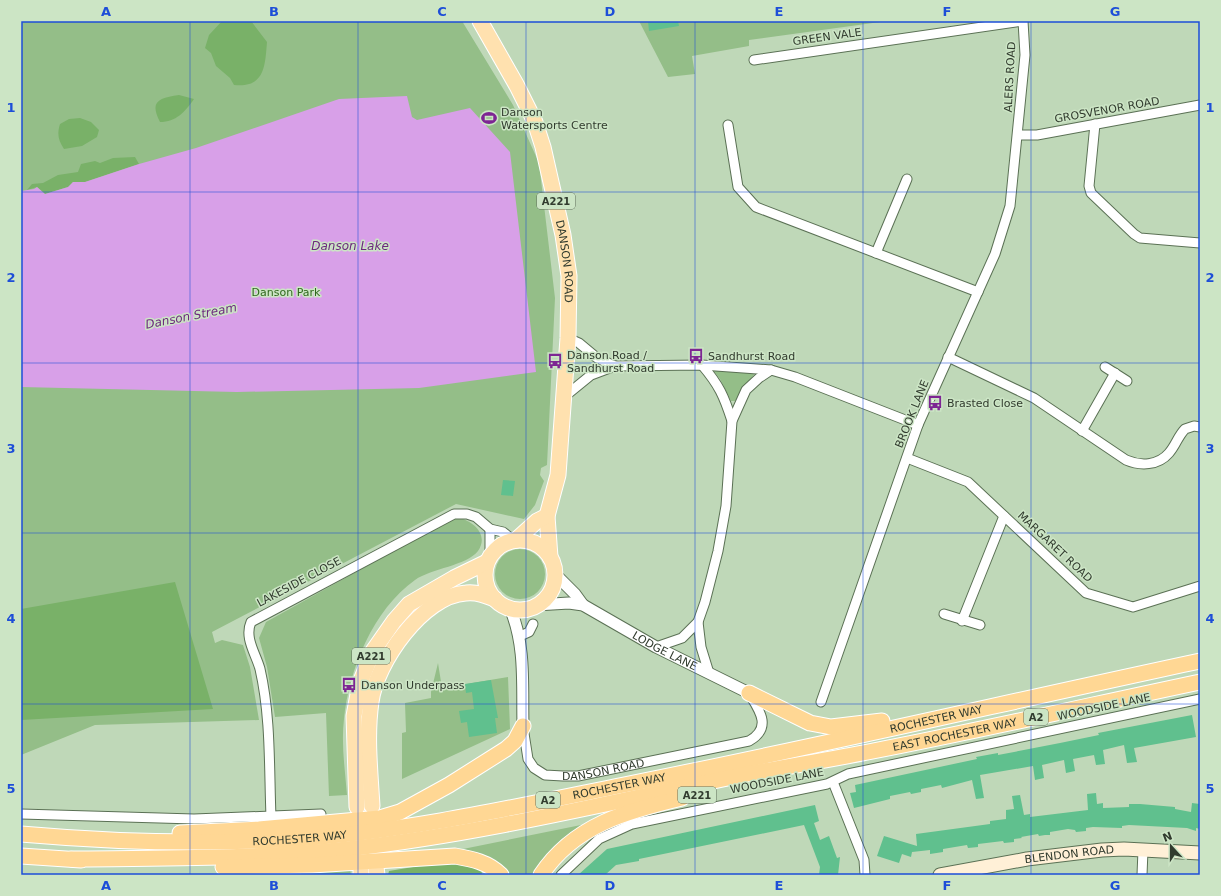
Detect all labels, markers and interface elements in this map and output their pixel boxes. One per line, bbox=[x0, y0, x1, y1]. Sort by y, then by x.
text: A bbox=[101, 4, 111, 19]
text: B bbox=[269, 4, 279, 19]
text: C bbox=[437, 4, 447, 19]
text: D bbox=[605, 4, 616, 19]
text: E bbox=[775, 4, 783, 19]
text: F bbox=[943, 4, 951, 19]
text: G bbox=[1110, 4, 1120, 19]
street label: GREEN VALE bbox=[792, 26, 862, 48]
street label: ALERS ROAD bbox=[1002, 41, 1018, 113]
street label: GROSVENOR ROAD bbox=[1053, 94, 1161, 126]
text: 1 bbox=[6, 100, 16, 115]
text: 1 bbox=[1205, 100, 1215, 115]
place label: Danson Watersports Centre bbox=[501, 106, 608, 132]
sports icon: Danson Watersports Centre bbox=[480, 109, 498, 127]
road number: A221 bbox=[537, 193, 575, 209]
street label: DANSON ROAD bbox=[553, 219, 576, 303]
water label: Danson Lake bbox=[311, 239, 389, 253]
text: 2 bbox=[6, 270, 16, 285]
text: 2 bbox=[1205, 270, 1215, 285]
park label: Danson Park bbox=[252, 286, 321, 299]
water label: Danson Stream bbox=[144, 300, 238, 332]
bus stop icon: Sandhurst Road bbox=[687, 347, 705, 365]
place label: Danson Road / Sandhurst Road bbox=[567, 349, 654, 375]
place label: Sandhurst Road bbox=[708, 350, 795, 363]
bus stop icon: Danson Road / Sandhurst Road bbox=[546, 352, 564, 370]
street label: BROOK LANE bbox=[892, 378, 932, 450]
bus stop icon: Brasted Close bbox=[926, 394, 944, 412]
place label: Brasted Close bbox=[947, 397, 1023, 410]
text: 3 bbox=[6, 441, 16, 456]
text: 3 bbox=[1205, 441, 1215, 456]
street label: MARGARET ROAD bbox=[1015, 509, 1095, 585]
street label: LAKESIDE CLOSE bbox=[255, 554, 343, 610]
text: 4 bbox=[6, 611, 16, 626]
text: 4 bbox=[1205, 611, 1215, 626]
street label: LODGE LANE bbox=[630, 628, 699, 673]
road number: A221 bbox=[352, 648, 390, 664]
bus stop icon: Danson Underpass bbox=[340, 676, 358, 694]
place label: Danson Underpass bbox=[361, 679, 465, 692]
street label: WOODSIDE LANE bbox=[1056, 691, 1152, 723]
street label: ROCHESTER WAY bbox=[888, 702, 984, 735]
road number: A2 bbox=[1024, 709, 1048, 725]
street label: EAST ROCHESTER WAY bbox=[892, 715, 1018, 754]
street label: DANSON ROAD bbox=[562, 756, 645, 783]
street label: WOODSIDE LANE bbox=[729, 766, 825, 796]
street label: ROCHESTER WAY bbox=[571, 770, 667, 802]
text: 5 bbox=[6, 781, 16, 796]
text: 5 bbox=[1205, 781, 1215, 796]
road number: A221 bbox=[678, 787, 716, 803]
road number: A2 bbox=[536, 792, 560, 808]
north arrow bbox=[1151, 826, 1191, 866]
street label: ROCHESTER WAY bbox=[252, 828, 348, 848]
text: N bbox=[1161, 829, 1174, 845]
street label: BLENDON ROAD bbox=[1024, 843, 1114, 866]
text: A bbox=[101, 878, 111, 893]
text: B bbox=[269, 878, 279, 893]
text: C bbox=[437, 878, 447, 893]
text: D bbox=[605, 878, 616, 893]
text: E bbox=[775, 878, 783, 893]
text: F bbox=[943, 878, 951, 893]
text: G bbox=[1110, 878, 1120, 893]

